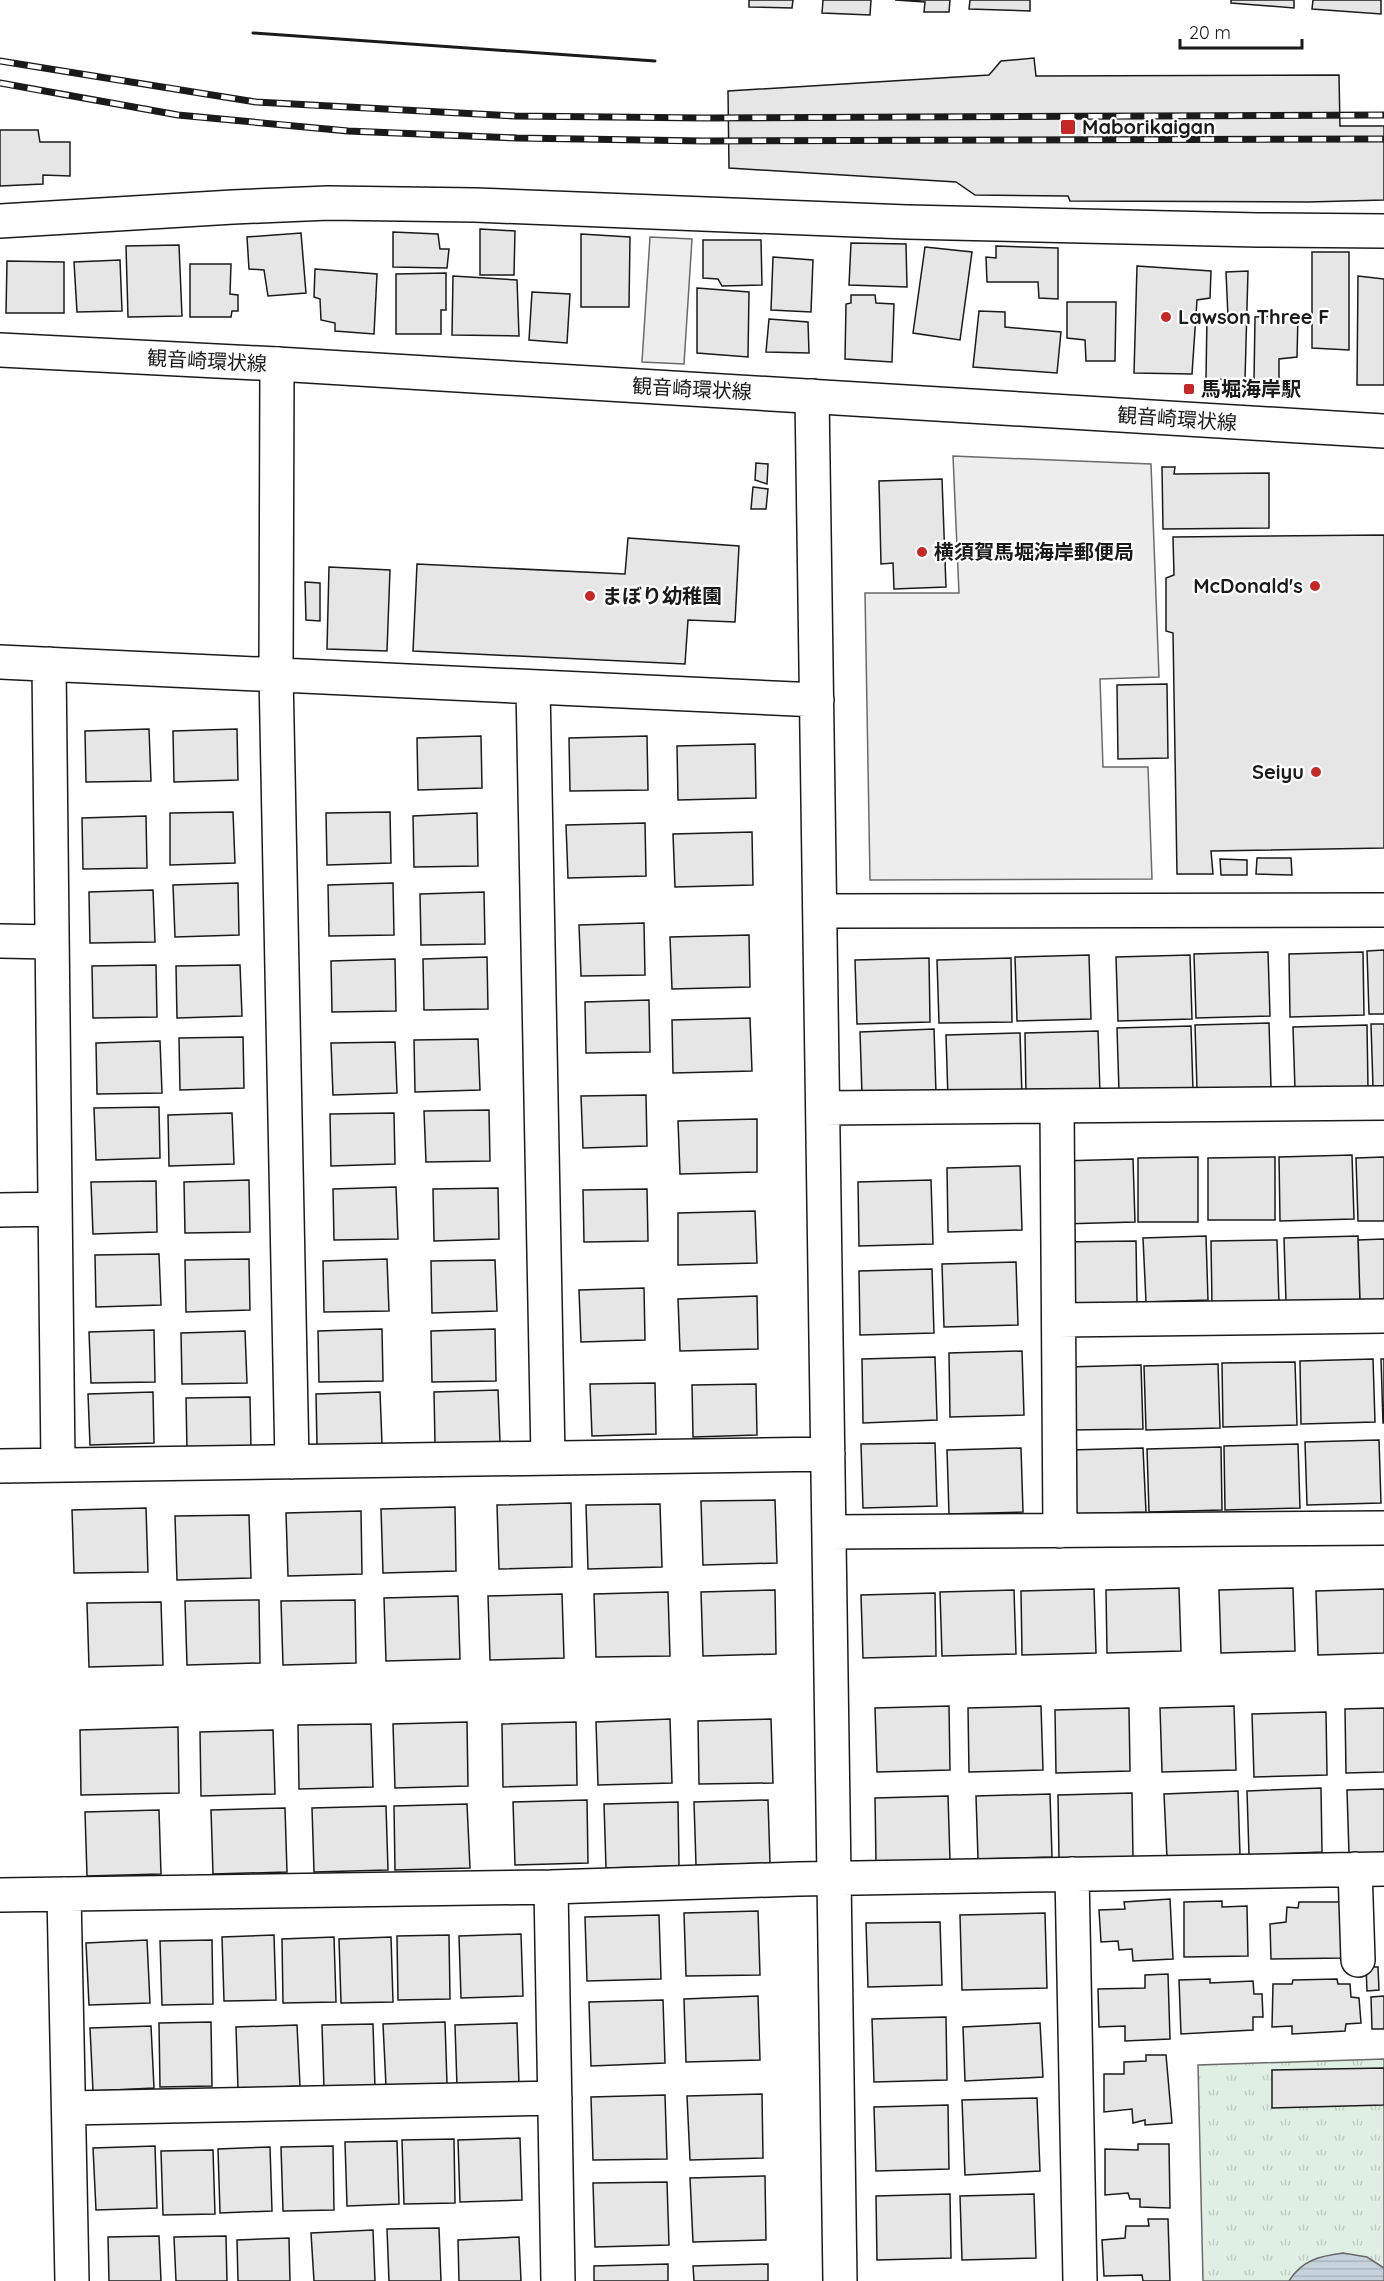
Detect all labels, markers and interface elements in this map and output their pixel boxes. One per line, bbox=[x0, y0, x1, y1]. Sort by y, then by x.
scale bar bbox=[1180, 12, 1302, 50]
text: 20 m bbox=[1189, 21, 1231, 44]
place label: Maborikaigan bbox=[1082, 114, 1215, 139]
marker: Maborikaigan bbox=[1059, 118, 1077, 136]
place label: Lawson Three F bbox=[1178, 304, 1330, 329]
marker: Lawson Three F bbox=[1159, 310, 1173, 324]
street label: 観音崎環状線 bbox=[146, 345, 268, 376]
street label: 観音崎環状線 bbox=[631, 373, 753, 404]
place label: 馬堀海岸駅 bbox=[1201, 376, 1301, 401]
marker: 馬堀海岸駅 bbox=[1182, 382, 1196, 396]
street label: 観音崎環状線 bbox=[1116, 402, 1238, 435]
place label: 横須賀馬堀海岸郵便局 bbox=[934, 539, 1134, 564]
marker: 横須賀馬堀海岸郵便局 bbox=[915, 545, 929, 559]
place label: McDonald's bbox=[1193, 573, 1303, 598]
marker: McDonald's bbox=[1308, 579, 1322, 593]
place label: まぼり幼稚園 bbox=[602, 583, 722, 608]
marker: まぼり幼稚園 bbox=[583, 589, 597, 603]
place label: Seiyu bbox=[1252, 759, 1304, 784]
marker: Seiyu bbox=[1309, 765, 1323, 779]

